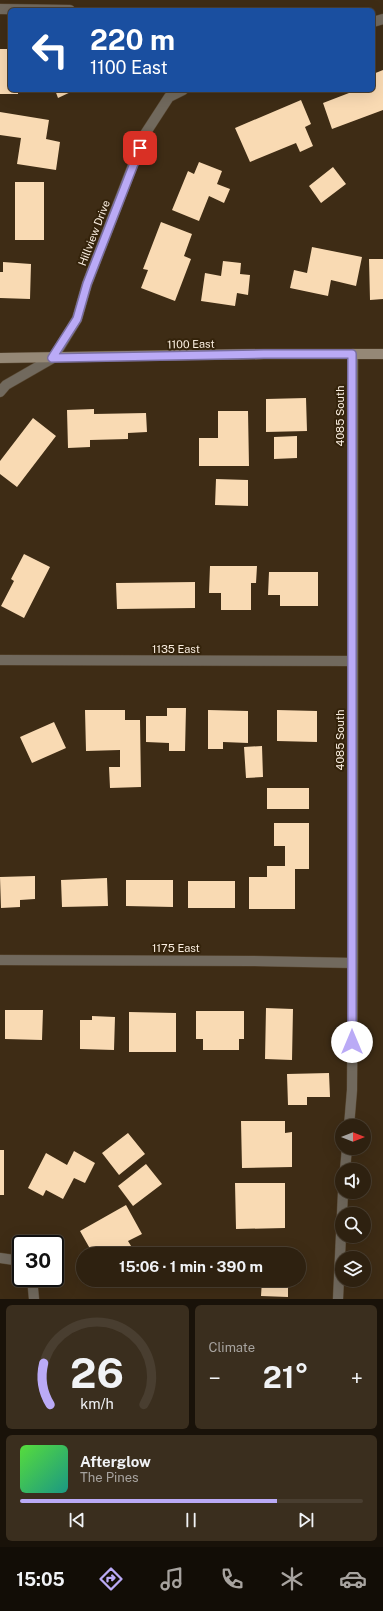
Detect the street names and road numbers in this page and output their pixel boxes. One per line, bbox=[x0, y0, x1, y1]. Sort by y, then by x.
street label: Hillview Drive bbox=[76, 198, 112, 268]
street label: 1100 East bbox=[167, 338, 215, 350]
street label: 4085 South bbox=[334, 386, 346, 447]
street label: 1135 East bbox=[152, 643, 200, 655]
street label: 4085 South bbox=[334, 710, 346, 771]
street label: 1175 East bbox=[152, 942, 200, 954]

